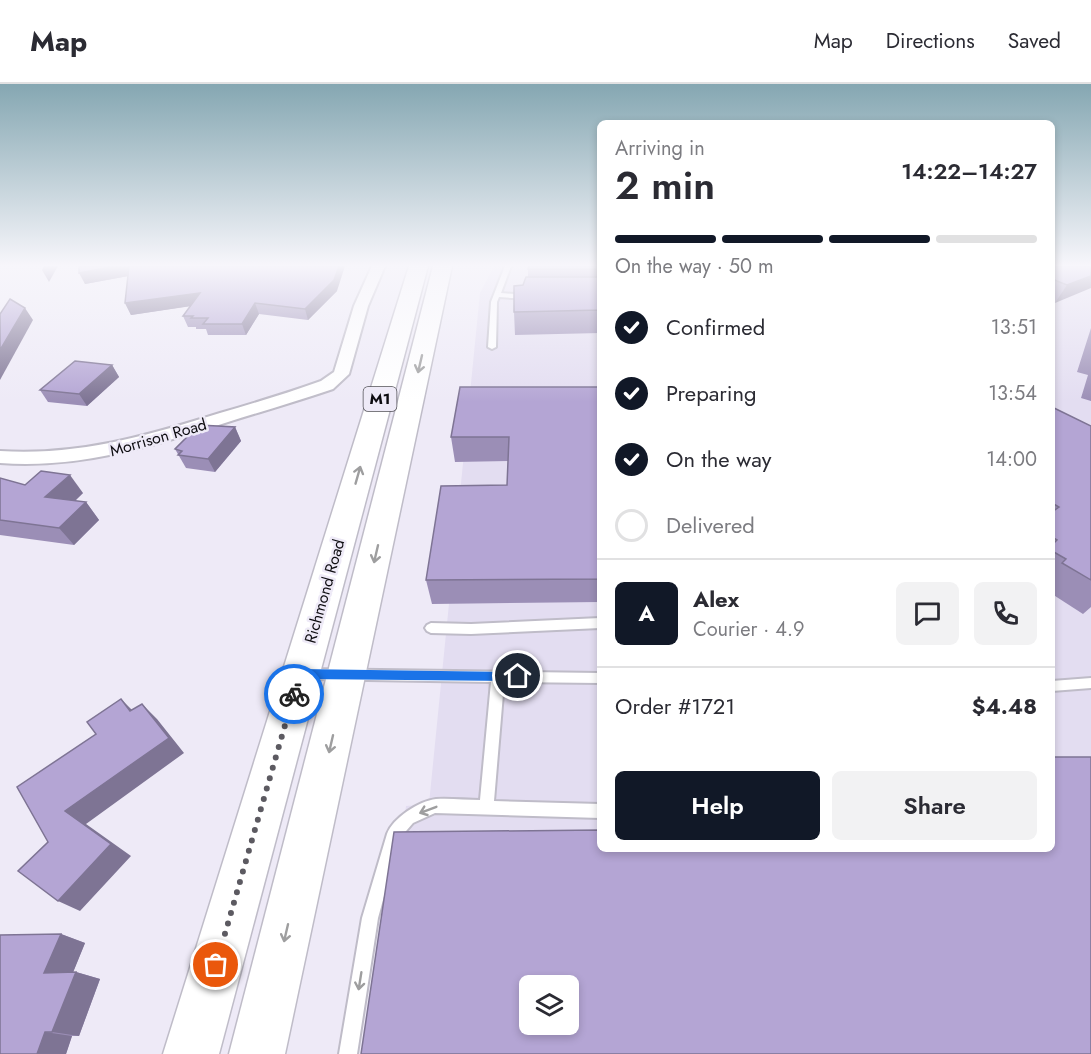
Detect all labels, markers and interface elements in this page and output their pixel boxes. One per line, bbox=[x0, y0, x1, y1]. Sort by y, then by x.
text: Map bbox=[30, 21, 87, 62]
text: Map bbox=[814, 26, 853, 56]
text: Directions bbox=[886, 26, 975, 56]
text: Saved bbox=[1008, 26, 1061, 56]
text: Arriving in bbox=[615, 134, 705, 163]
text: 14:22–14:27 bbox=[901, 155, 1037, 187]
text: 2 min bbox=[615, 157, 715, 214]
text: On the way · 50 m bbox=[615, 252, 774, 281]
icon: check bbox=[615, 311, 648, 344]
text: Confirmed bbox=[666, 311, 765, 343]
text: 13:51 bbox=[991, 313, 1037, 342]
one-way arrow bbox=[414, 354, 426, 373]
icon: check bbox=[615, 377, 648, 410]
text: Preparing bbox=[666, 377, 757, 409]
text: 13:54 bbox=[988, 379, 1037, 408]
road number: M1 bbox=[364, 387, 397, 411]
street label: Morrison Road bbox=[107, 413, 209, 462]
icon: check bbox=[615, 443, 648, 476]
text: On the way bbox=[666, 443, 771, 475]
text: 14:00 bbox=[986, 445, 1037, 474]
one-way arrow bbox=[353, 466, 364, 485]
text: Delivered bbox=[666, 509, 755, 541]
street label: Richmond Road bbox=[299, 536, 350, 646]
one-way arrow bbox=[369, 544, 381, 563]
button: chat bbox=[896, 582, 959, 645]
button: phone bbox=[974, 582, 1037, 645]
text: Alex bbox=[693, 583, 739, 615]
text: A bbox=[638, 597, 655, 629]
text: Courier · 4.9 bbox=[693, 615, 805, 644]
pin bbox=[492, 650, 543, 701]
icon: home bbox=[501, 659, 534, 692]
courier bbox=[264, 664, 324, 724]
icon: bike bbox=[278, 678, 311, 711]
text: Order #1721 bbox=[615, 690, 735, 722]
text: $4.48 bbox=[972, 690, 1037, 722]
one-way arrow bbox=[325, 734, 336, 753]
button: Help bbox=[615, 771, 820, 840]
button: Share bbox=[832, 771, 1037, 840]
one-way arrow bbox=[420, 805, 438, 816]
one-way arrow bbox=[279, 924, 291, 943]
pin bbox=[190, 939, 241, 990]
icon: bag bbox=[199, 948, 232, 981]
one-way arrow bbox=[354, 971, 365, 991]
map controls bbox=[519, 975, 579, 1035]
button: layers bbox=[519, 975, 579, 1035]

